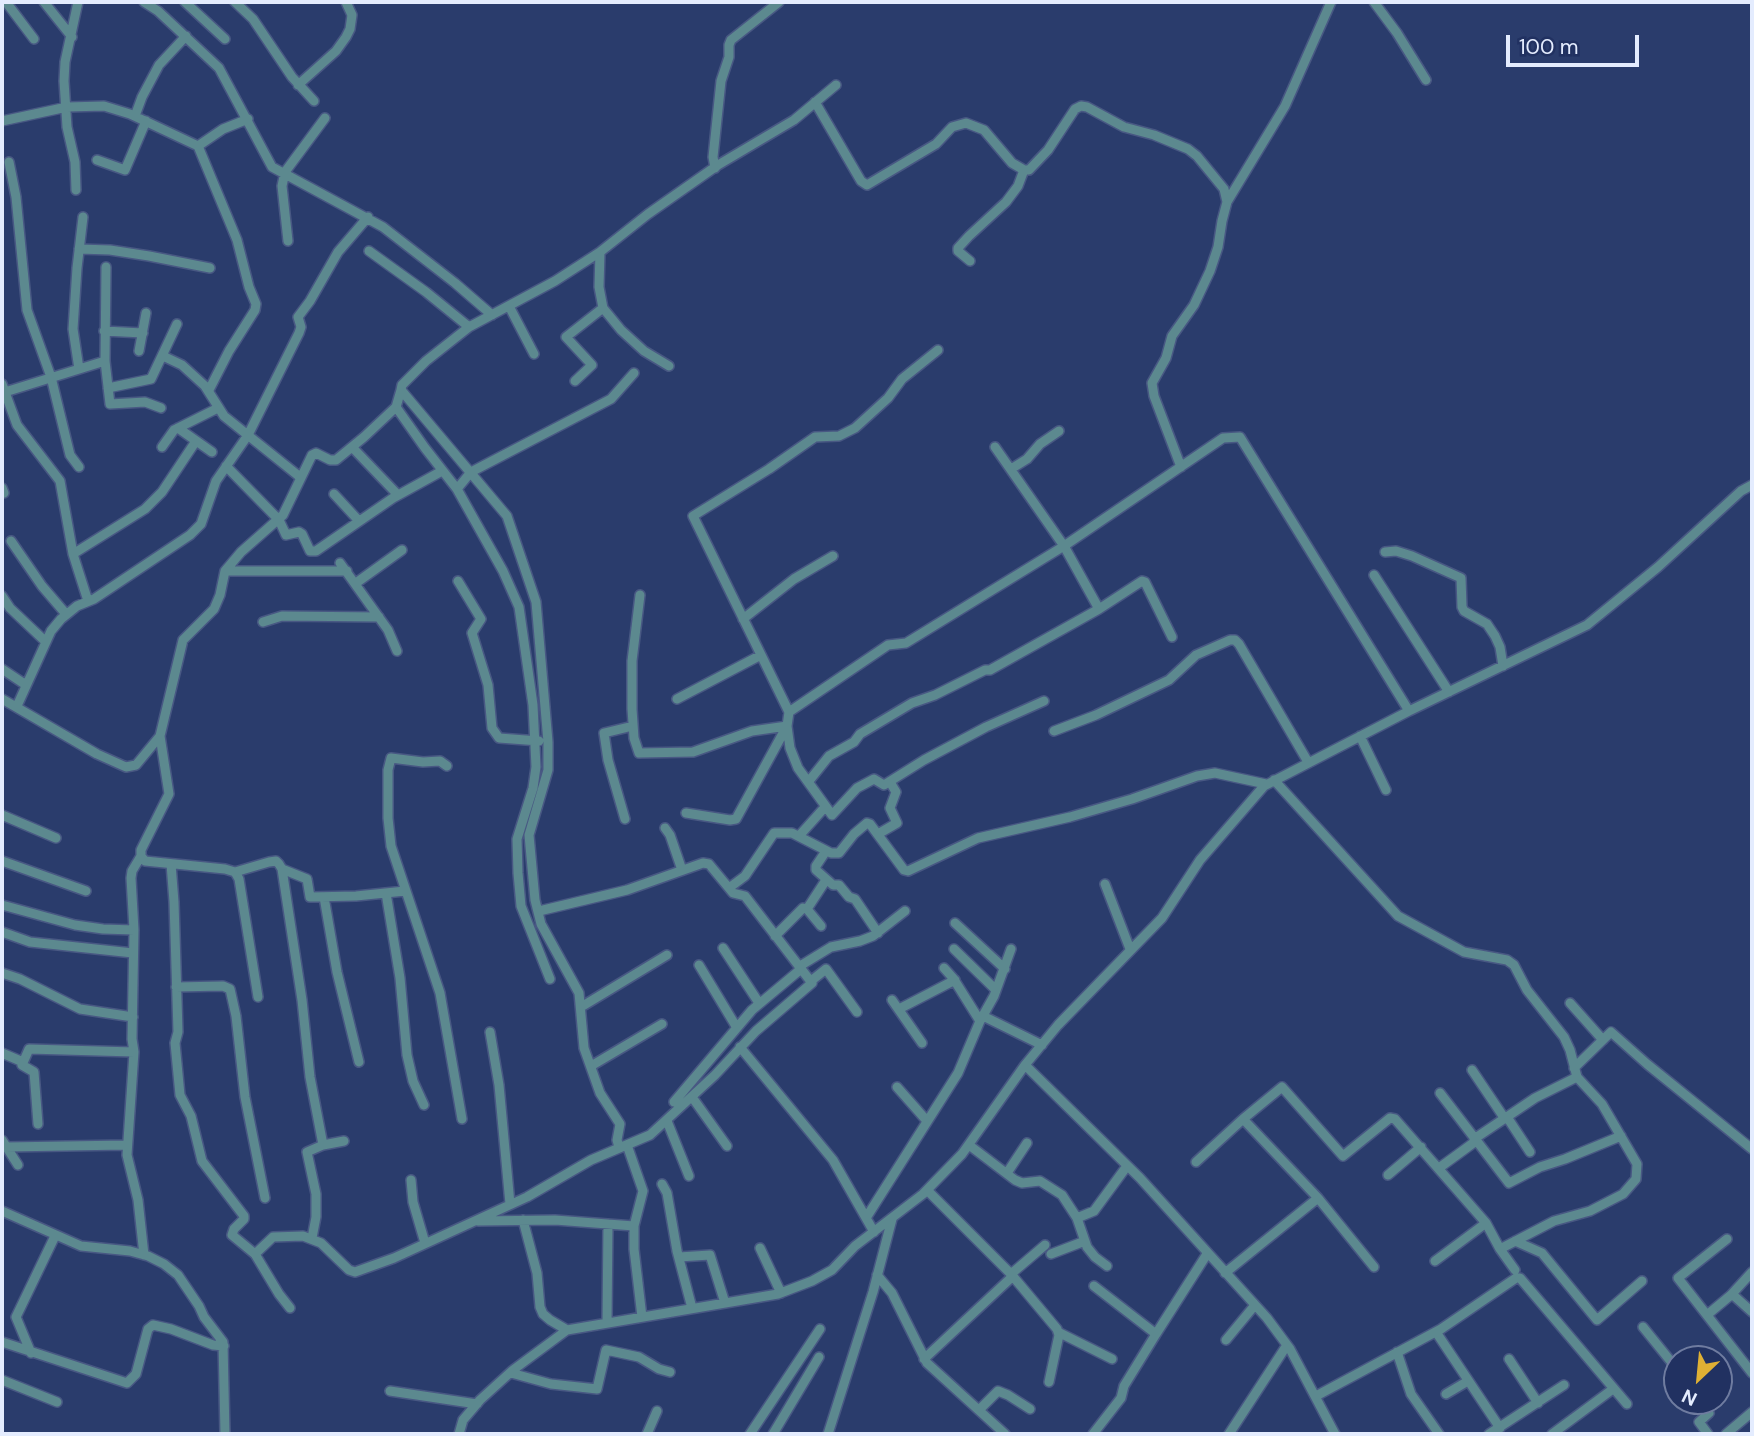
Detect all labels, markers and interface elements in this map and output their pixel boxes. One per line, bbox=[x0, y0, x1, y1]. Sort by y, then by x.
scale bar bbox=[1509, 21, 1642, 65]
text: 100 m bbox=[1519, 33, 1579, 61]
north arrow bbox=[1663, 1345, 1733, 1415]
text: N bbox=[1678, 1383, 1701, 1412]

